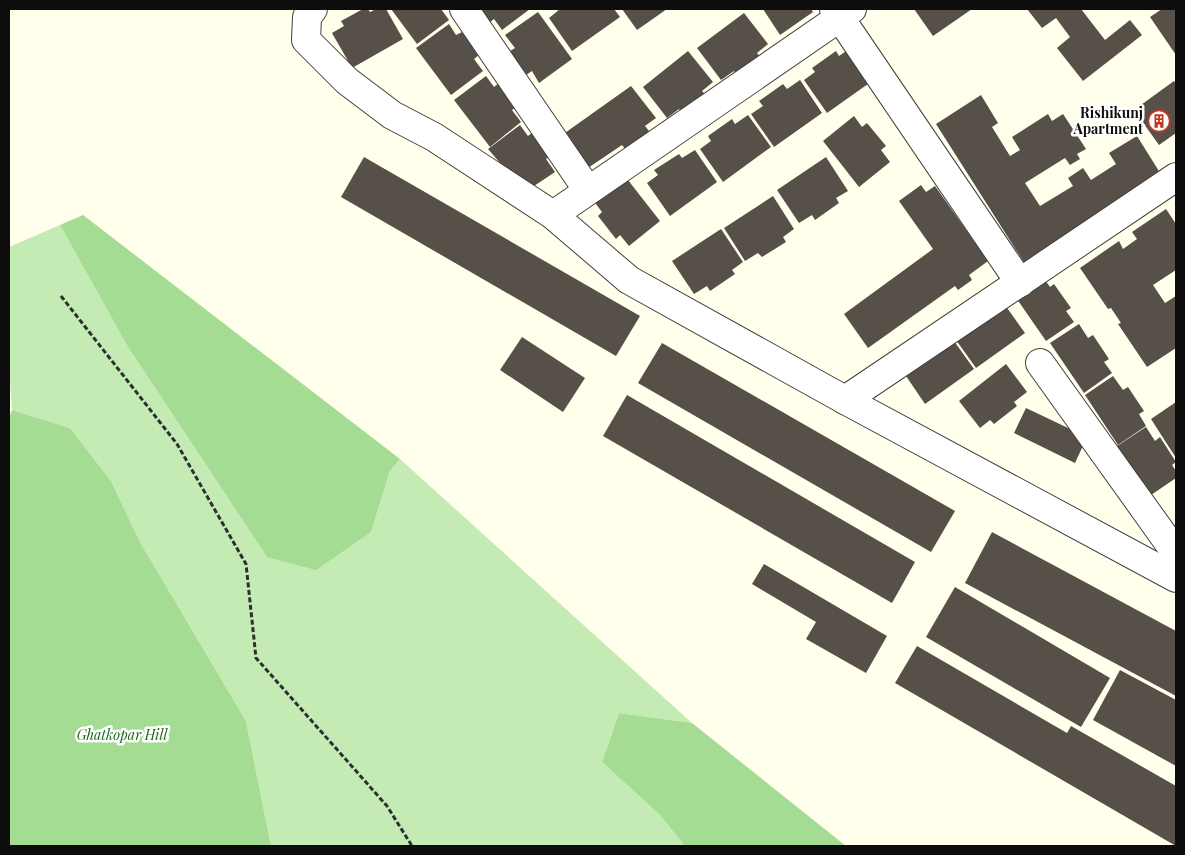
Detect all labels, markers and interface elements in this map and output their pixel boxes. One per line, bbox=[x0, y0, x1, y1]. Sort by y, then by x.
place label: Rishikunj Apartment bbox=[1072, 103, 1143, 138]
building icon: Rishikunj Apartment bbox=[1147, 109, 1171, 133]
park label: Ghatkopar Hill bbox=[77, 725, 168, 744]

